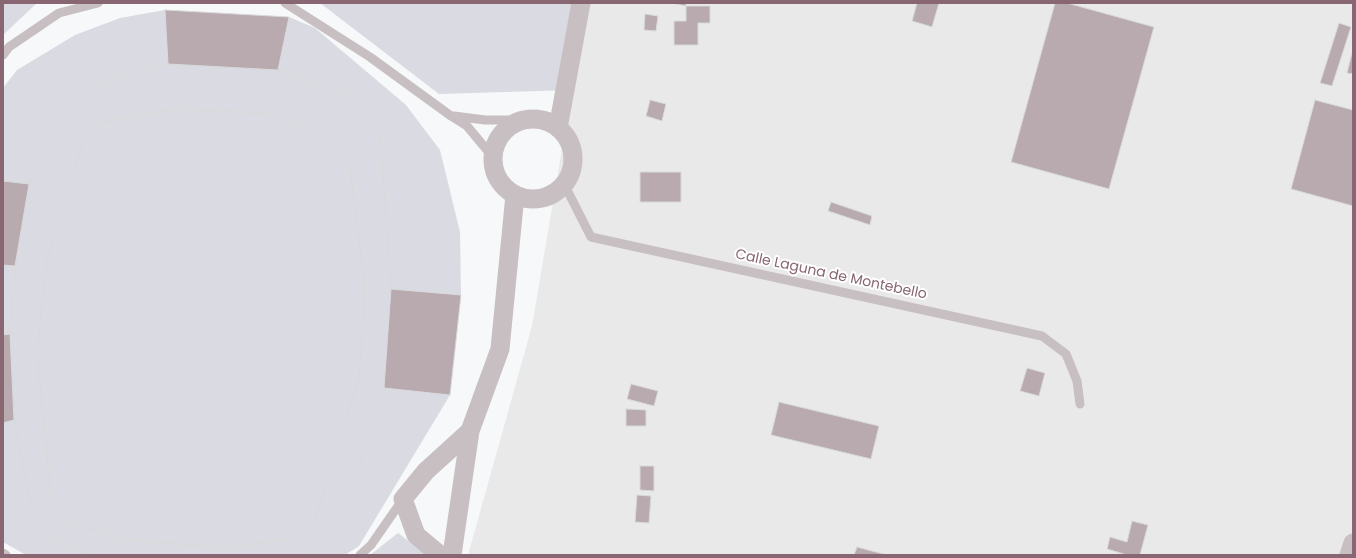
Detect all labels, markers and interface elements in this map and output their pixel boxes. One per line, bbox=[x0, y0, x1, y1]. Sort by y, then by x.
street label: Calle Laguna de Montebello bbox=[734, 246, 928, 304]

